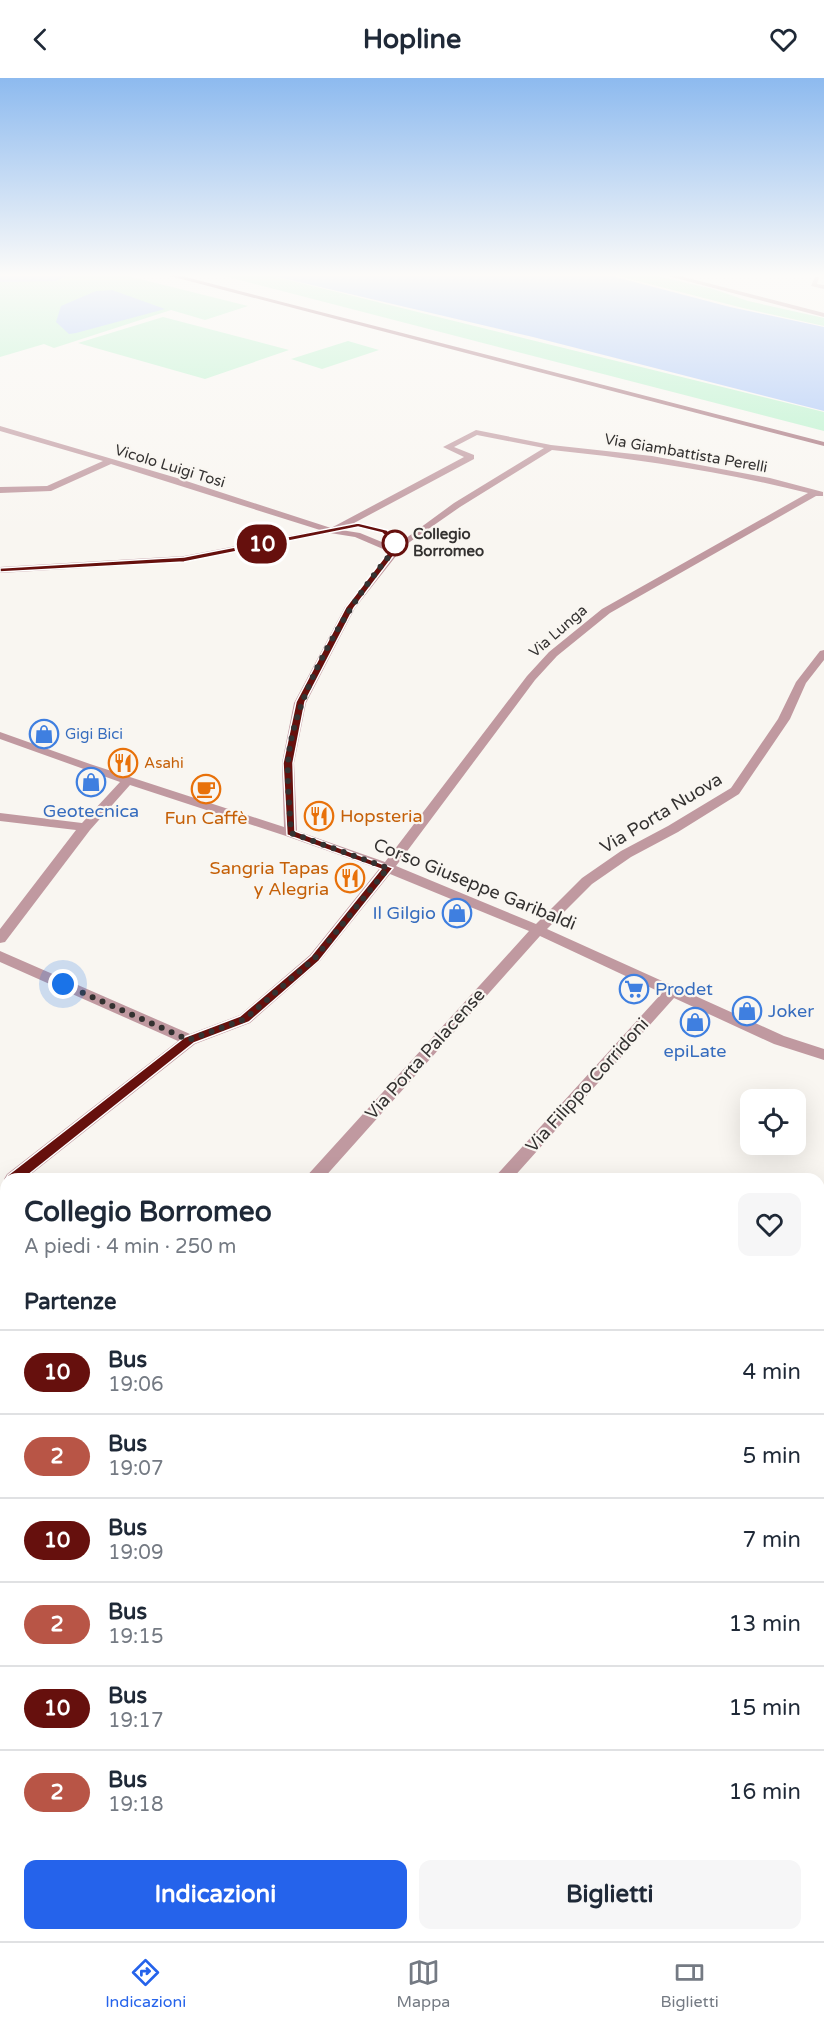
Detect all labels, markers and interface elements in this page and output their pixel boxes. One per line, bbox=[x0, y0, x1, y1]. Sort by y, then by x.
icon: back bbox=[24, 23, 57, 56]
text: Hopline bbox=[363, 23, 461, 56]
icon: heart bbox=[767, 23, 800, 56]
street label: Via Giambattista Perelli bbox=[603, 430, 769, 476]
street label: Vicolo Luigi Tosi bbox=[113, 441, 227, 491]
line badge: 10 bbox=[235, 524, 289, 564]
place label: Collegio Borromeo bbox=[413, 525, 484, 560]
marker: Collegio Borromeo bbox=[382, 530, 408, 556]
text: 10 bbox=[249, 532, 275, 557]
street label: Via Lunga bbox=[525, 601, 591, 661]
shop icon: Gigi Bici bbox=[28, 718, 60, 750]
place label: Gigi Bici bbox=[65, 725, 123, 743]
restaurant icon: Asahi bbox=[107, 747, 139, 779]
place label: Asahi bbox=[144, 754, 184, 772]
shop icon: Geotecnica bbox=[75, 766, 107, 798]
street label: Via Porta Nuova bbox=[596, 768, 726, 858]
cafe icon: Fun Caffè bbox=[190, 773, 222, 805]
place label: Geotecnica bbox=[43, 800, 139, 822]
restaurant icon: Hopsteria bbox=[303, 800, 335, 832]
place label: Hopsteria bbox=[340, 805, 423, 827]
place label: Fun Caffè bbox=[165, 807, 247, 829]
street label: Corso Giuseppe Garibaldi bbox=[370, 833, 580, 935]
place label: Sangria Tapas y Alegria bbox=[210, 857, 329, 900]
restaurant icon: Sangria Tapas y Alegria bbox=[334, 862, 366, 894]
shop icon: Il Gilgio bbox=[441, 897, 473, 929]
place label: Il Gilgio bbox=[373, 902, 436, 924]
your location bbox=[48, 969, 78, 999]
supermarket icon: Prodet bbox=[618, 973, 650, 1005]
place label: Prodet bbox=[655, 978, 713, 1000]
street label: Via Porta Palacense bbox=[360, 984, 490, 1124]
shop icon: Joker bbox=[731, 995, 763, 1027]
place label: Joker bbox=[768, 1000, 814, 1022]
shop icon: epiLate bbox=[679, 1006, 711, 1038]
street label: Via Filippo Corridoni bbox=[521, 1013, 653, 1157]
place label: epiLate bbox=[663, 1040, 727, 1062]
map controls bbox=[740, 1089, 806, 1155]
button: locate bbox=[740, 1089, 806, 1155]
button: heart bbox=[738, 1193, 801, 1256]
text: Collegio Borromeo bbox=[24, 1195, 272, 1229]
text: A piedi · 4 min · 250 m bbox=[24, 1235, 236, 1259]
text: Partenze bbox=[24, 1289, 117, 1315]
text: Bus bbox=[108, 1347, 147, 1373]
text: 4 min bbox=[742, 1359, 801, 1385]
text: 10 bbox=[44, 1360, 70, 1385]
text: 19:06 bbox=[108, 1373, 163, 1397]
text: Bus bbox=[108, 1431, 147, 1457]
text: 5 min bbox=[742, 1443, 801, 1469]
text: 2 bbox=[50, 1444, 64, 1469]
text: 19:07 bbox=[108, 1457, 163, 1481]
text: Bus bbox=[108, 1515, 147, 1541]
text: 7 min bbox=[742, 1527, 801, 1553]
text: 10 bbox=[44, 1528, 70, 1553]
text: 19:09 bbox=[108, 1541, 163, 1565]
text: Bus bbox=[108, 1599, 147, 1625]
text: 13 min bbox=[729, 1611, 801, 1637]
text: 2 bbox=[50, 1612, 64, 1637]
text: 19:15 bbox=[108, 1625, 163, 1649]
text: Bus bbox=[108, 1683, 147, 1709]
text: 15 min bbox=[729, 1695, 801, 1721]
text: 10 bbox=[44, 1696, 70, 1721]
text: 19:17 bbox=[108, 1709, 163, 1733]
text: Bus bbox=[108, 1767, 147, 1793]
text: 16 min bbox=[729, 1779, 801, 1805]
text: 2 bbox=[50, 1780, 64, 1805]
text: 19:18 bbox=[108, 1793, 163, 1817]
button: Indicazioni bbox=[24, 1860, 407, 1929]
button: Biglietti bbox=[419, 1860, 801, 1929]
tab: Indicazioni bbox=[105, 1956, 186, 2012]
tab: Mappa bbox=[397, 1956, 450, 2012]
tab: Biglietti bbox=[661, 1956, 719, 2012]

